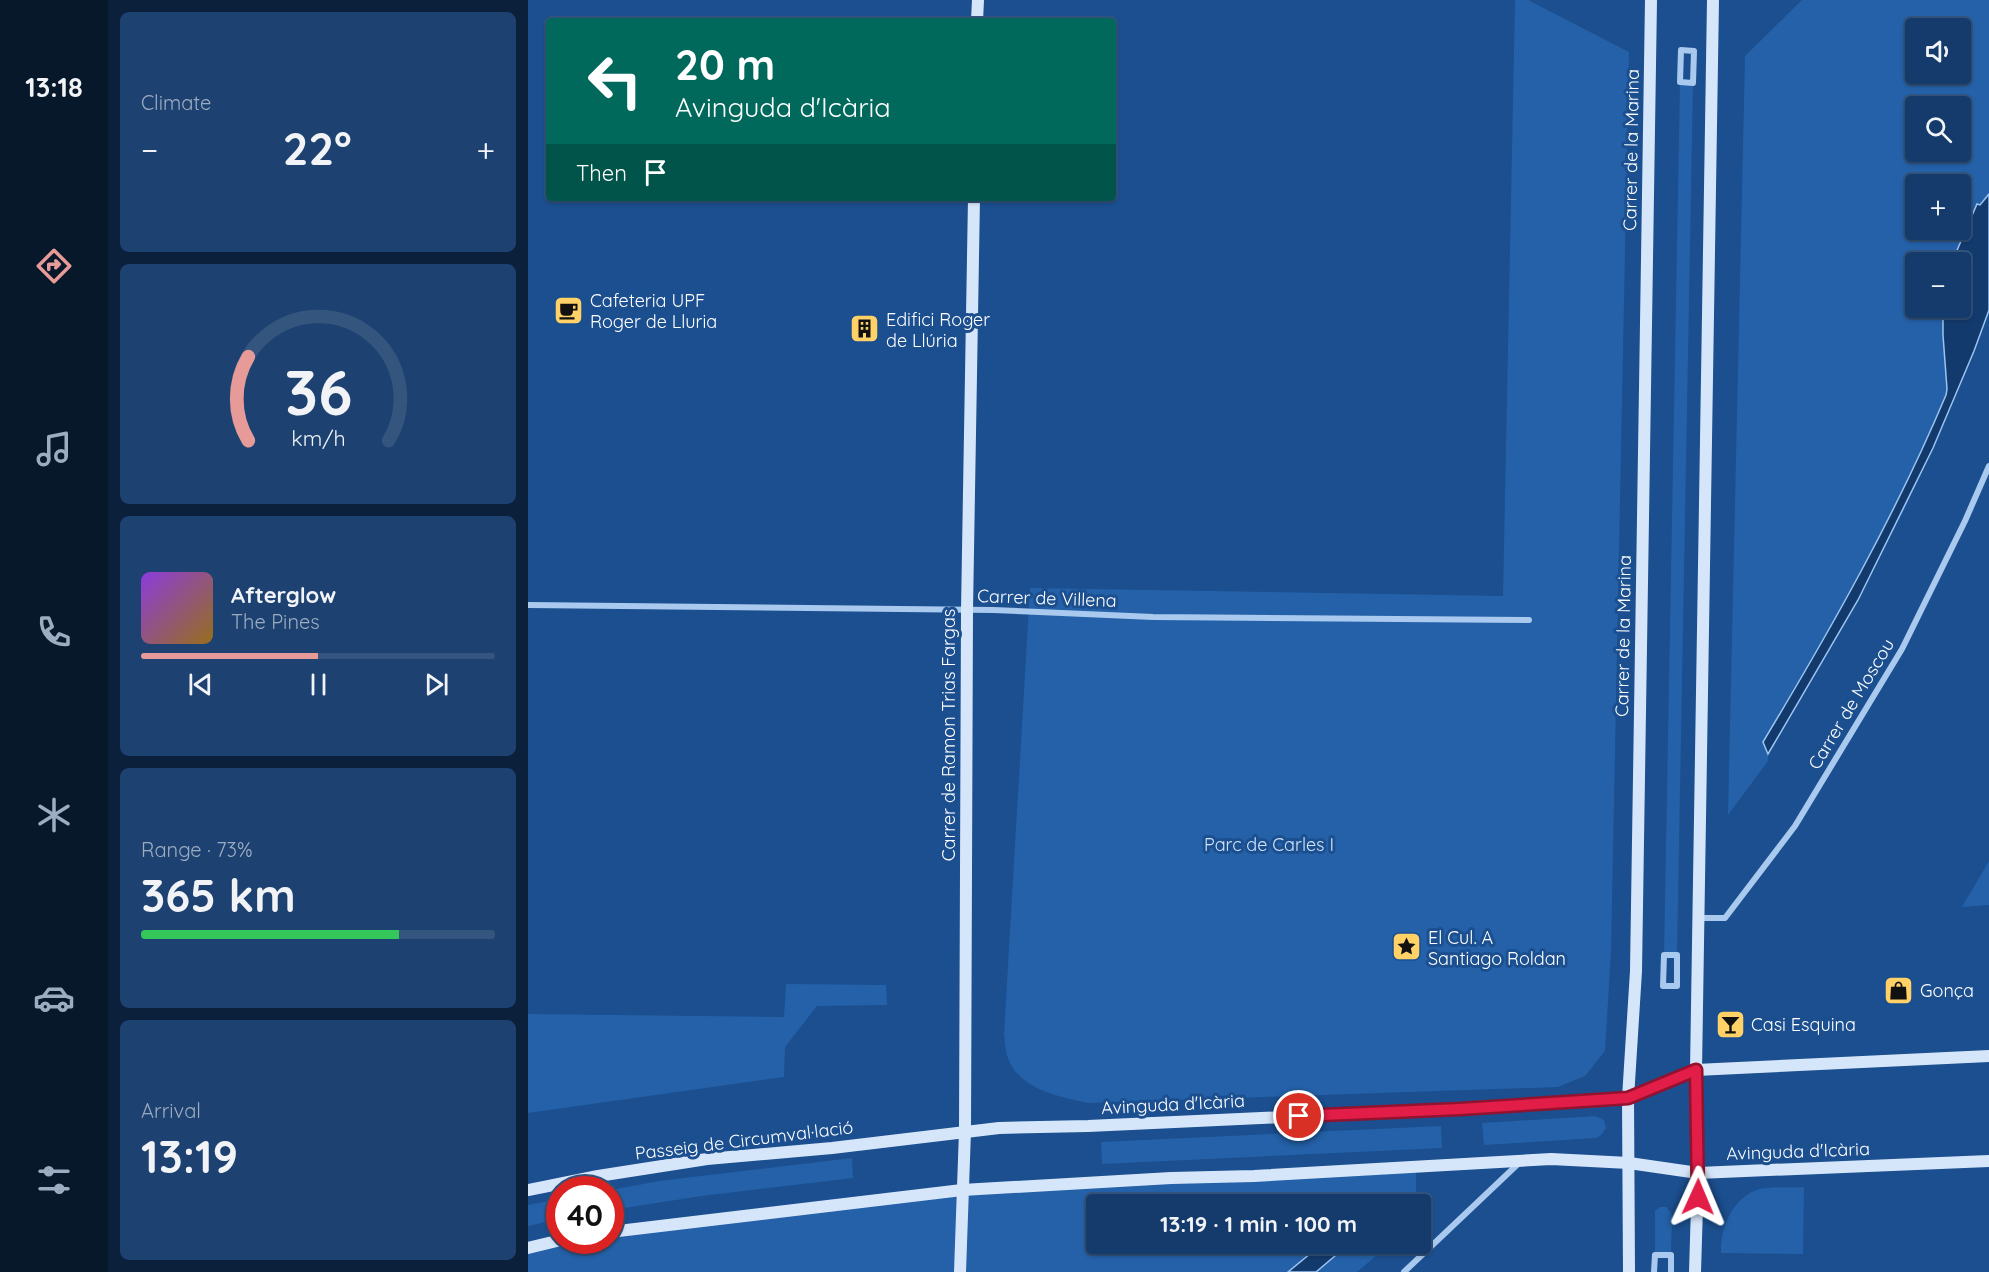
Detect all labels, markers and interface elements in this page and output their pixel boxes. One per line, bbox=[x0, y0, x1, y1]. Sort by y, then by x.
map controls bbox=[1905, 18, 1971, 318]
button: sound bbox=[1905, 18, 1971, 84]
text: 20 m bbox=[675, 38, 775, 91]
icon: left bbox=[576, 42, 654, 120]
street label: Carrer de la Marina bbox=[1618, 69, 1644, 231]
text: 13:18 bbox=[25, 70, 83, 104]
text: Climate bbox=[141, 90, 211, 115]
text: Avinguda d'Icària bbox=[675, 90, 891, 124]
button: search bbox=[1905, 96, 1971, 162]
text: 22° bbox=[283, 120, 352, 176]
text: − bbox=[141, 129, 158, 170]
text: + bbox=[476, 129, 495, 170]
icon: arrive bbox=[639, 156, 672, 189]
text: Then bbox=[576, 159, 627, 187]
button: + bbox=[1905, 174, 1971, 240]
icon: directions bbox=[33, 245, 75, 287]
button: − bbox=[1905, 252, 1971, 318]
place label: Cafeteria UPF Roger de Lluria bbox=[590, 289, 717, 333]
cafe icon: Cafeteria UPF Roger de Lluria bbox=[553, 294, 585, 326]
place label: Edifici Roger de Llúria bbox=[886, 308, 990, 352]
building icon: Edifici Roger de Llúria bbox=[849, 313, 881, 345]
text: 36 bbox=[284, 353, 352, 431]
text: km/h bbox=[291, 425, 345, 451]
icon: music bbox=[33, 428, 75, 470]
street label: Carrer de la Marina bbox=[1610, 555, 1636, 717]
text: Afterglow bbox=[231, 581, 336, 609]
street label: Carrer de Villena bbox=[977, 584, 1117, 612]
text: The Pines bbox=[231, 609, 320, 634]
street label: Carrer de Ramon Trias Fargas bbox=[937, 609, 960, 861]
icon: phone bbox=[33, 611, 75, 653]
street label: Carrer de Moscou bbox=[1803, 634, 1899, 774]
icon: previous bbox=[184, 668, 217, 701]
icon: pause bbox=[302, 668, 335, 701]
icon: next bbox=[420, 668, 453, 701]
icon: climate bbox=[33, 794, 75, 836]
park label: Parc de Carles I bbox=[1204, 833, 1334, 856]
text: Range · 73% bbox=[141, 837, 253, 862]
text: 365 km bbox=[141, 867, 296, 923]
place label: El Cul. A Santiago Roldan bbox=[1428, 926, 1566, 970]
place icon: El Cul. A Santiago Roldan bbox=[1391, 931, 1423, 963]
shop icon: Gonça bbox=[1883, 974, 1915, 1006]
icon: car bbox=[33, 977, 75, 1019]
place label: Gonça bbox=[1920, 979, 1974, 1002]
bar icon: Casi Esquina bbox=[1714, 1008, 1746, 1040]
place label: Casi Esquina bbox=[1751, 1013, 1856, 1036]
street label: Avinguda d'Icària bbox=[1101, 1089, 1245, 1119]
pin bbox=[1273, 1090, 1324, 1141]
text: Arrival bbox=[141, 1098, 201, 1123]
icon: arrive bbox=[1282, 1099, 1315, 1132]
street label: Passeig de Circumval·lació bbox=[634, 1115, 854, 1165]
text: 13:19 bbox=[141, 1128, 238, 1184]
street label: Avinguda d'Icària bbox=[1726, 1137, 1870, 1165]
icon: filters bbox=[33, 1159, 75, 1201]
position arrow bbox=[1666, 1165, 1730, 1229]
speed limit sign: 40 bbox=[546, 1176, 624, 1254]
text: 13:19 · 1 min · 100 m bbox=[1160, 1210, 1357, 1238]

